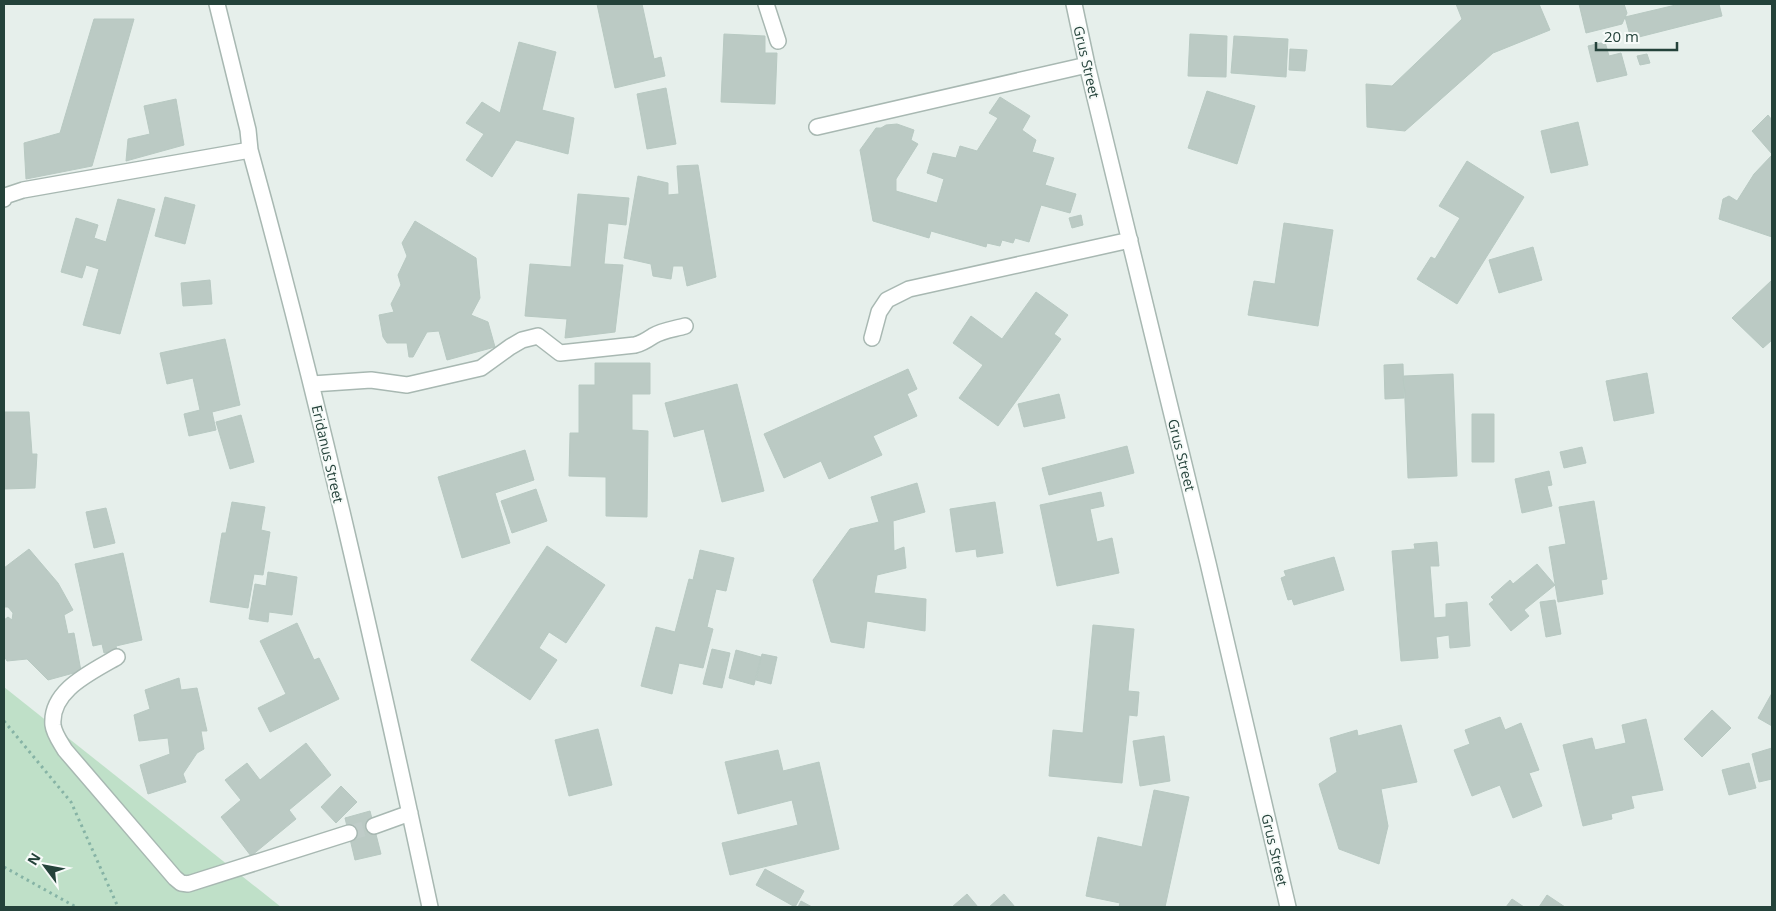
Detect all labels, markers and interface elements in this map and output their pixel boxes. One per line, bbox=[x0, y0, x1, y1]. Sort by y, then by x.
scale bar bbox=[1596, 20, 1677, 52]
street label: Grus Street bbox=[1069, 24, 1105, 100]
text: 20 m bbox=[1604, 26, 1639, 46]
street label: Eridanus Street bbox=[307, 403, 349, 505]
street label: Grus Street bbox=[1164, 417, 1200, 493]
street label: Grus Street bbox=[1257, 812, 1293, 888]
north arrow bbox=[20, 841, 70, 891]
text: N bbox=[22, 849, 45, 869]

